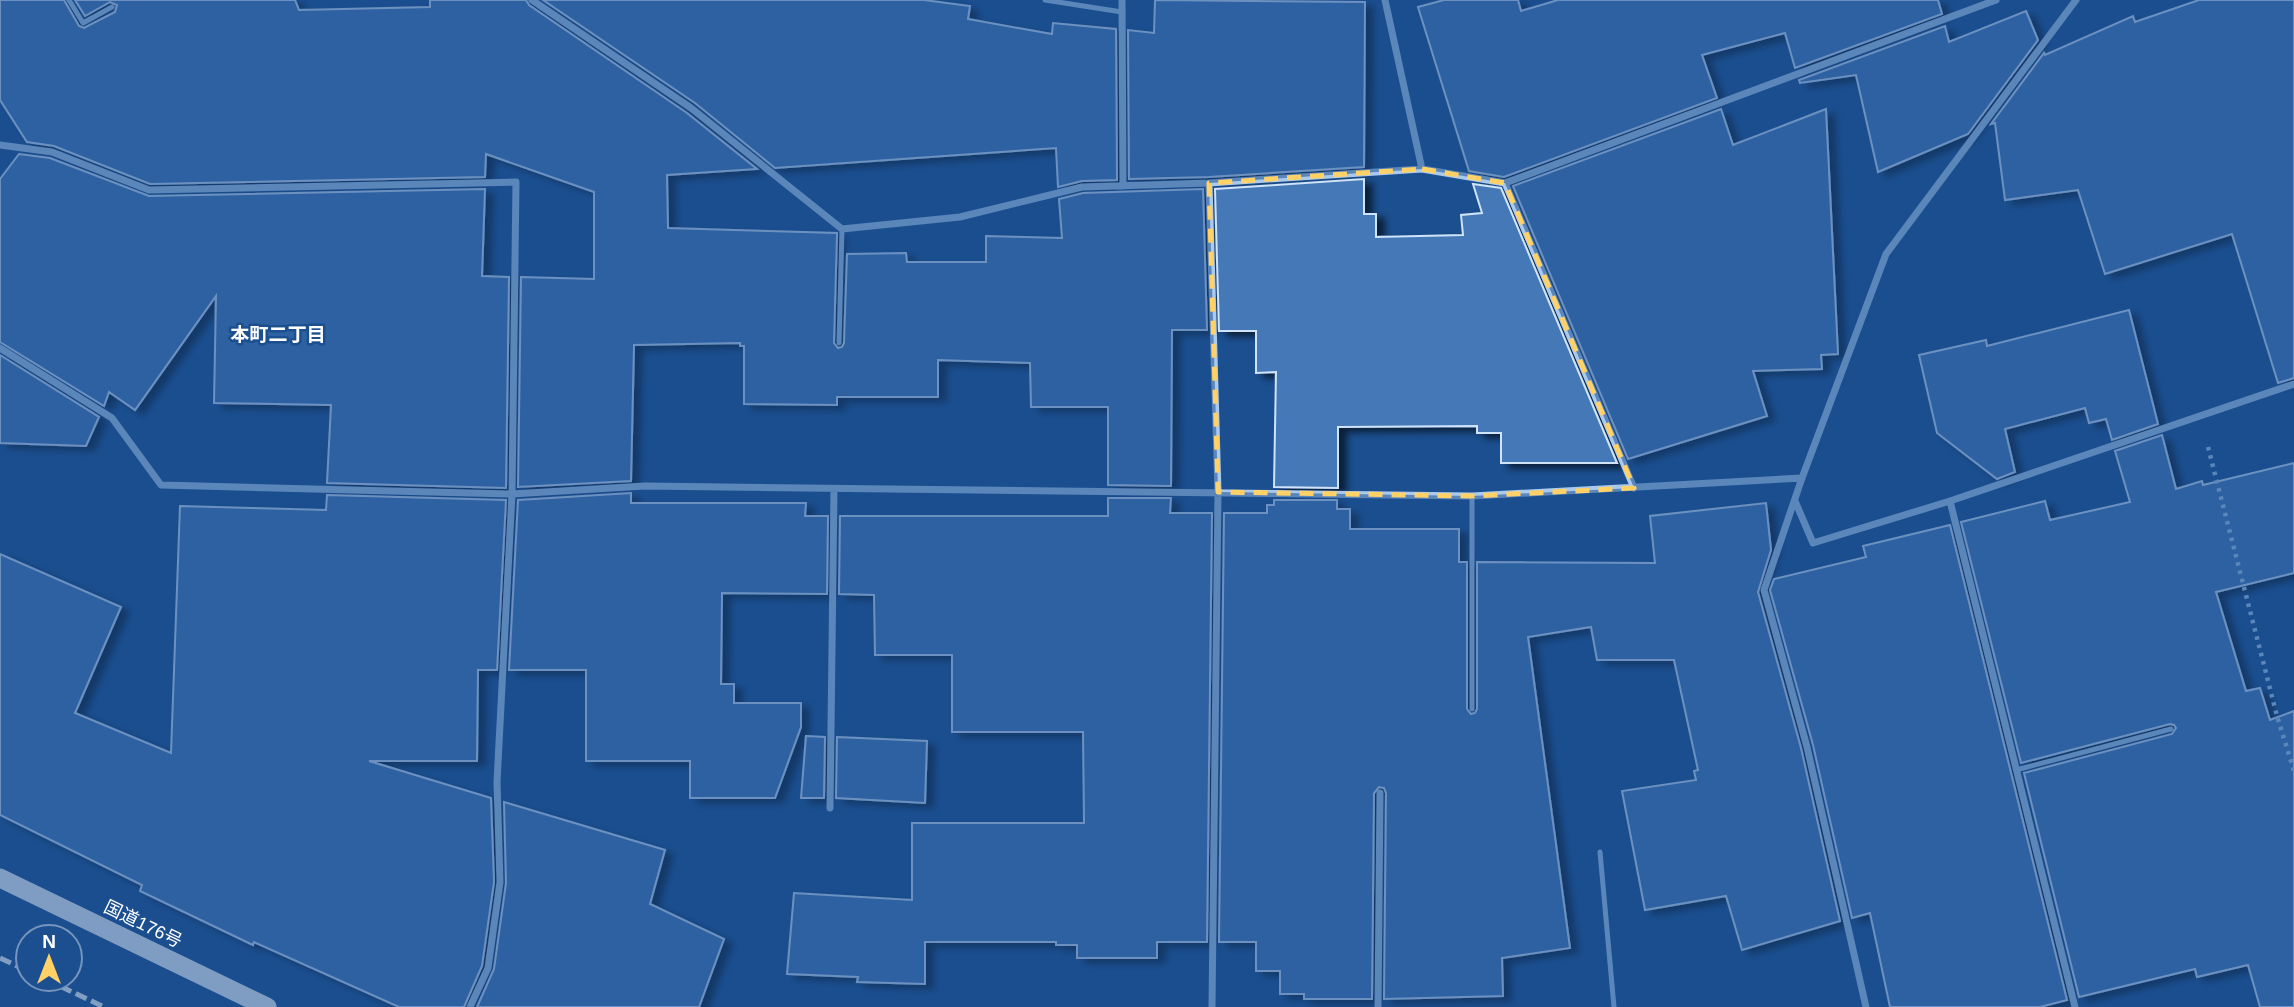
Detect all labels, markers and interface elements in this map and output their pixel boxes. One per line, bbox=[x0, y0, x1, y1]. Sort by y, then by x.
district label: 本町二丁目 bbox=[230, 324, 326, 345]
street label: 国道176号 bbox=[101, 897, 185, 951]
north arrow bbox=[14, 923, 84, 993]
text: N bbox=[42, 931, 56, 952]

